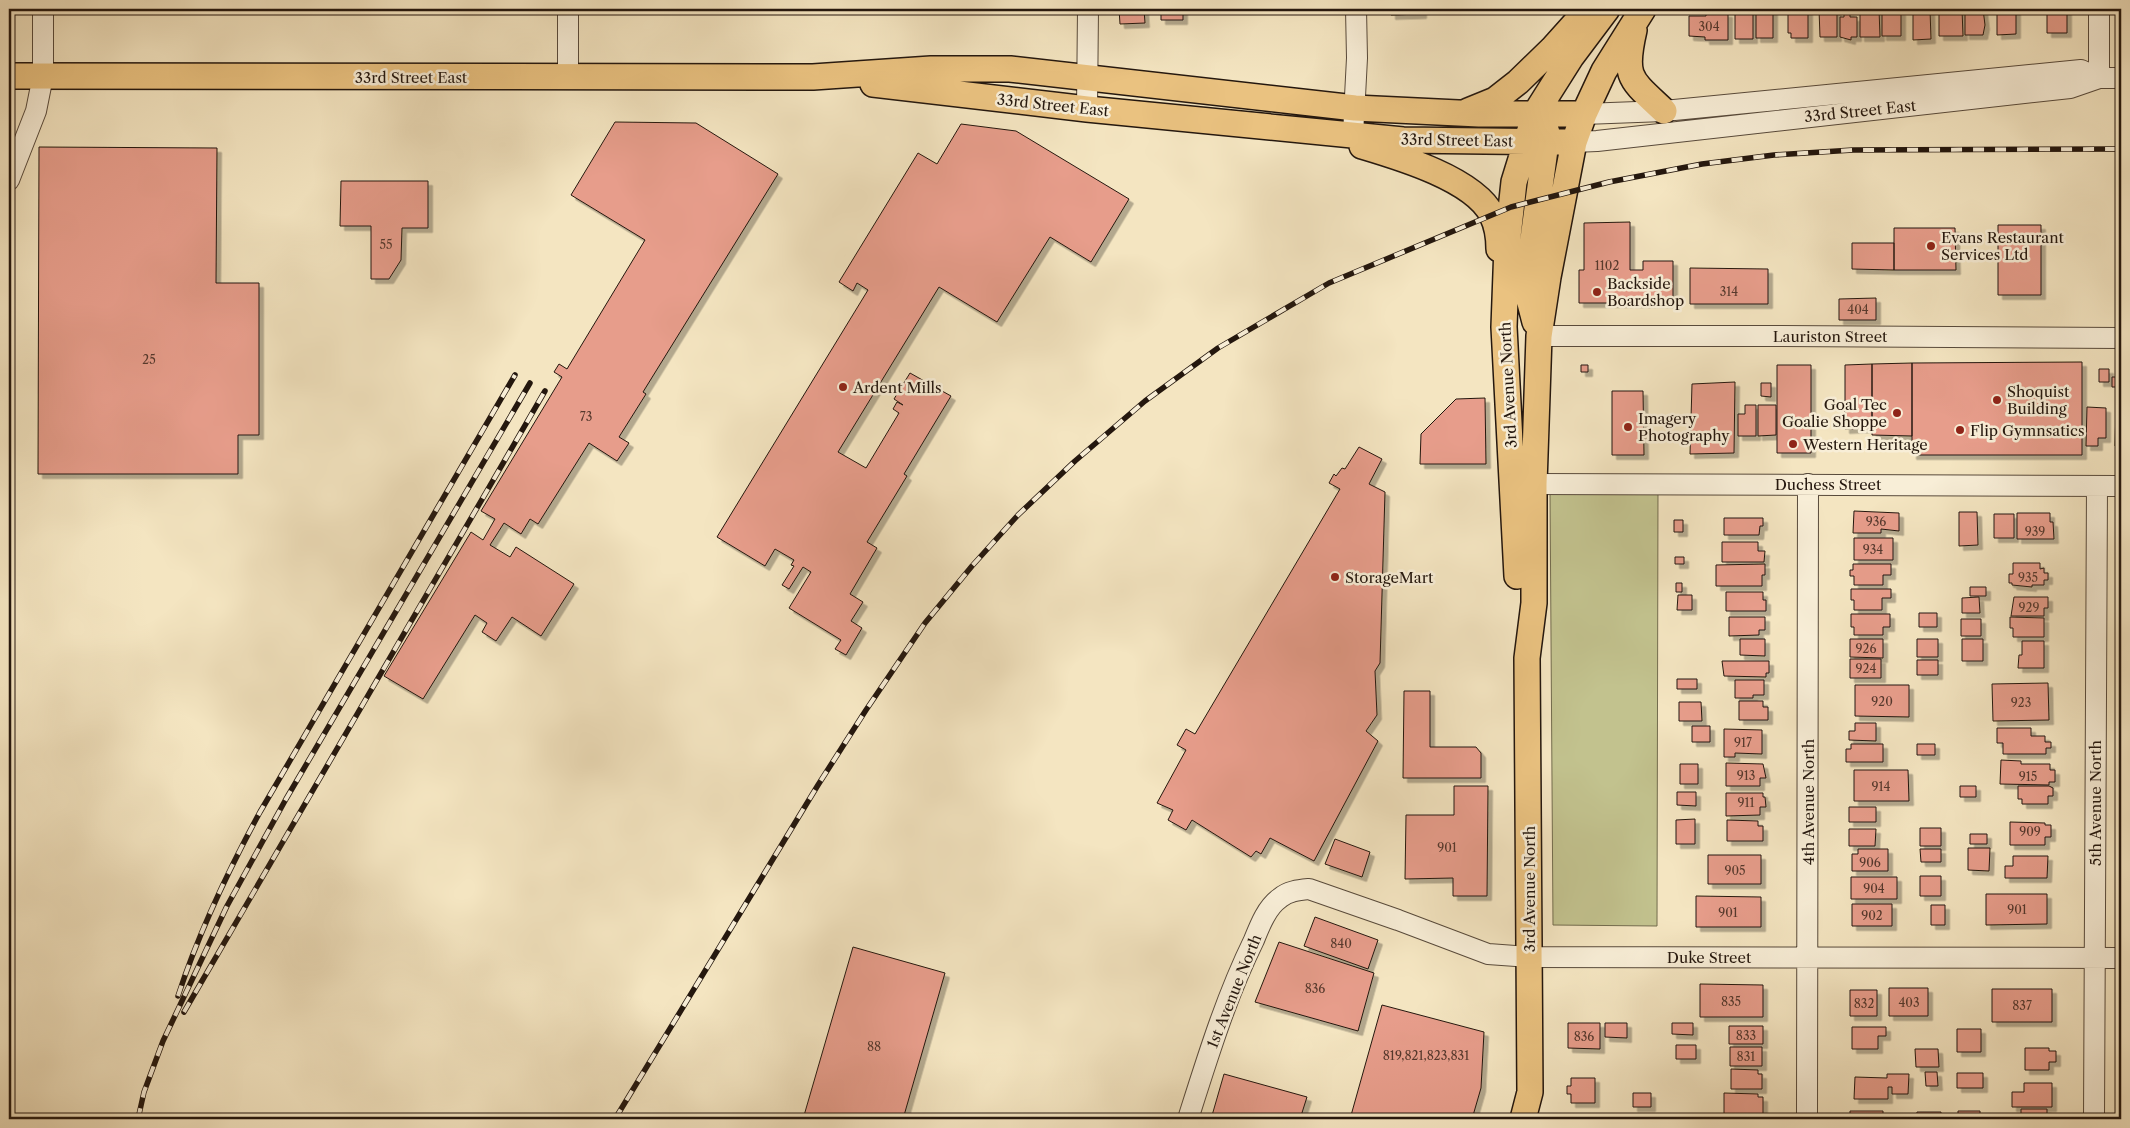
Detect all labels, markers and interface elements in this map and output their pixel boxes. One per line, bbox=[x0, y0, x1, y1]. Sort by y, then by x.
house number: 304 bbox=[1698, 19, 1720, 34]
street label: 33rd Street East bbox=[355, 68, 468, 87]
street label: 33rd Street East bbox=[996, 90, 1111, 120]
street label: 33rd Street East bbox=[1803, 96, 1918, 126]
street label: 33rd Street East bbox=[1401, 130, 1514, 150]
place label: Evans Restaurant Services Ltd bbox=[1941, 228, 2065, 264]
house number: 55 bbox=[379, 237, 393, 252]
marker: Evans Restaurant Services Ltd bbox=[1925, 240, 1937, 252]
house number: 1102 bbox=[1595, 258, 1619, 273]
place label: Backside Boardshop bbox=[1607, 274, 1684, 310]
house number: 314 bbox=[1720, 284, 1738, 299]
marker: Backside Boardshop bbox=[1591, 286, 1603, 298]
house number: 404 bbox=[1847, 302, 1869, 317]
street label: 3rd Avenue North bbox=[1495, 321, 1521, 449]
street label: Lauriston Street bbox=[1773, 327, 1888, 346]
house number: 25 bbox=[142, 352, 156, 367]
place label: Ardent Mills bbox=[852, 378, 942, 397]
marker: Ardent Mills bbox=[837, 381, 849, 393]
place label: Shoquist Building bbox=[2007, 382, 2070, 418]
marker: Shoquist Building bbox=[1991, 394, 2003, 406]
place label: Goal Tec Goalie Shoppe bbox=[1782, 395, 1887, 431]
marker: Goal Tec Goalie Shoppe bbox=[1891, 407, 1903, 419]
house number: 73 bbox=[580, 409, 592, 424]
place label: Imagery Photography bbox=[1638, 409, 1730, 445]
marker: Imagery Photography bbox=[1622, 421, 1634, 433]
place label: Flip Gymnsatics bbox=[1970, 421, 2084, 440]
marker: Flip Gymnsatics bbox=[1954, 424, 1966, 436]
place label: Western Heritage bbox=[1802, 435, 1928, 454]
marker: Western Heritage bbox=[1787, 438, 1799, 450]
street label: Duchess Street bbox=[1775, 475, 1882, 494]
house number: 936 bbox=[1866, 514, 1886, 529]
house number: 939 bbox=[2025, 524, 2045, 539]
house number: 934 bbox=[1863, 542, 1883, 557]
place label: StorageMart bbox=[1345, 568, 1434, 587]
house number: 935 bbox=[2018, 570, 2038, 585]
marker: StorageMart bbox=[1329, 571, 1341, 583]
house number: 929 bbox=[2019, 600, 2039, 615]
house number: 926 bbox=[1856, 641, 1876, 656]
house number: 924 bbox=[1856, 661, 1876, 676]
house number: 920 bbox=[1871, 694, 1893, 709]
house number: 923 bbox=[2011, 695, 2031, 710]
house number: 917 bbox=[1734, 735, 1752, 750]
street label: 4th Avenue North bbox=[1799, 738, 1818, 865]
street label: 5th Avenue North bbox=[2086, 740, 2105, 866]
house number: 913 bbox=[1737, 768, 1755, 783]
house number: 915 bbox=[2019, 769, 2037, 784]
house number: 914 bbox=[1871, 779, 1891, 794]
house number: 911 bbox=[1737, 795, 1755, 810]
house number: 909 bbox=[2019, 824, 2041, 839]
street label: 3rd Avenue North bbox=[1520, 825, 1539, 952]
house number: 901 bbox=[1437, 840, 1457, 855]
house number: 906 bbox=[1859, 855, 1881, 870]
house number: 905 bbox=[1724, 863, 1746, 878]
house number: 904 bbox=[1863, 881, 1885, 896]
house number: 901 bbox=[2007, 902, 2027, 917]
house number: 901 bbox=[1718, 905, 1738, 920]
house number: 902 bbox=[1861, 908, 1883, 923]
street label: 1st Avenue North bbox=[1203, 931, 1266, 1051]
house number: 840 bbox=[1330, 936, 1352, 951]
street label: Duke Street bbox=[1667, 948, 1752, 967]
house number: 836 bbox=[1305, 981, 1325, 996]
house number: 835 bbox=[1721, 994, 1741, 1009]
house number: 403 bbox=[1898, 995, 1920, 1010]
house number: 832 bbox=[1854, 996, 1874, 1011]
house number: 837 bbox=[2012, 998, 2032, 1013]
house number: 833 bbox=[1736, 1028, 1756, 1043]
house number: 836 bbox=[1574, 1029, 1594, 1044]
house number: 88 bbox=[867, 1039, 881, 1054]
house number: 819,821,823,831 bbox=[1383, 1048, 1469, 1063]
house number: 831 bbox=[1737, 1049, 1755, 1064]

